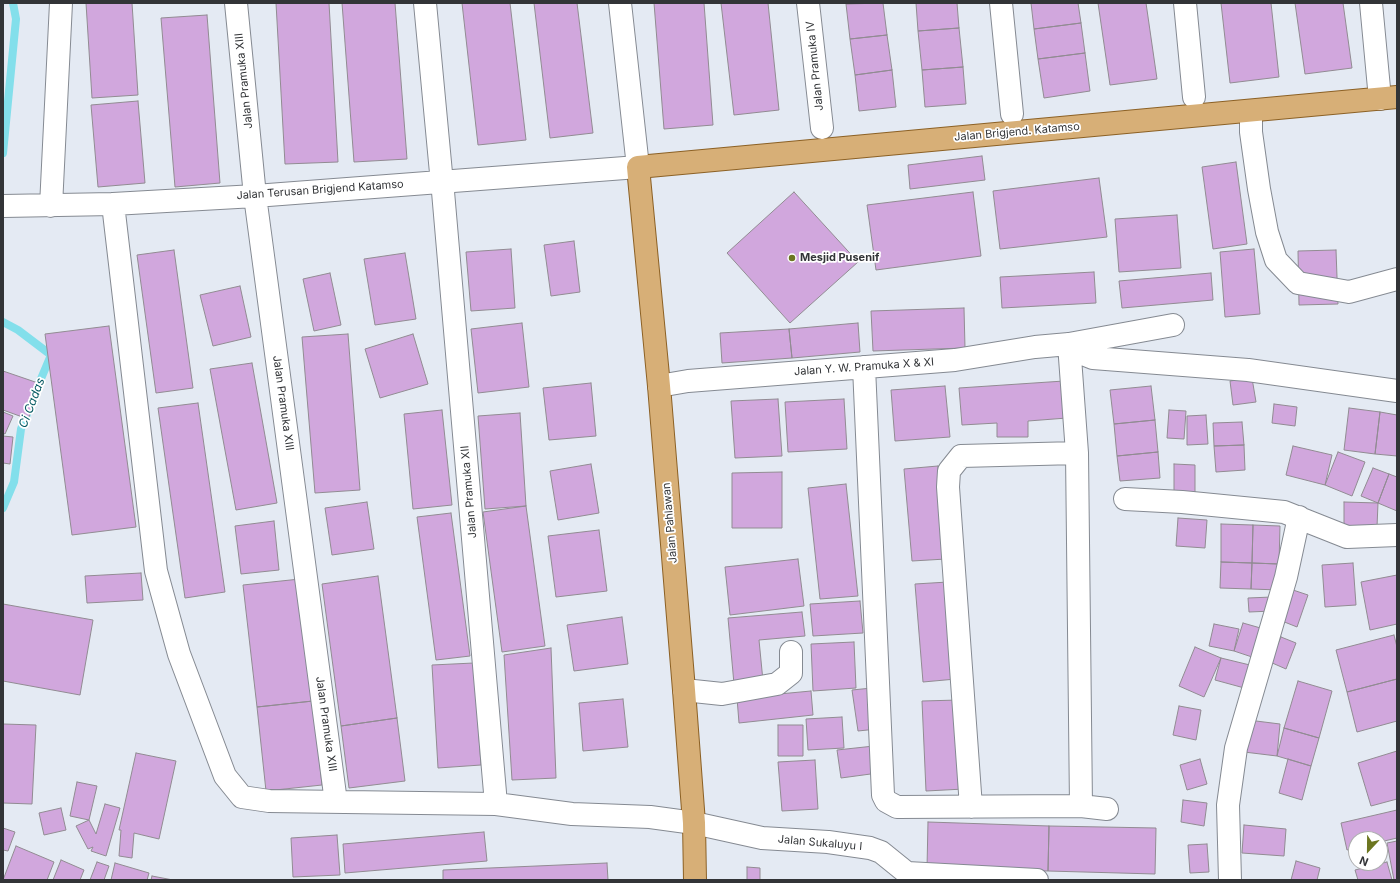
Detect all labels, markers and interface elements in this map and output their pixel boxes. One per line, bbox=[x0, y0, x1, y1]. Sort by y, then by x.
street label: Jalan Pramuka IV bbox=[804, 20, 826, 112]
street label: Jalan Pramuka XIII bbox=[232, 33, 256, 129]
street label: Jalan Brigjend. Katamso bbox=[954, 120, 1080, 144]
street label: Jalan Terusan Brigjend Katamso bbox=[236, 178, 404, 202]
place label: Mesjid Pusenif bbox=[800, 251, 879, 265]
marker: Mesjid Pusenif bbox=[787, 253, 797, 263]
street label: Jalan Pramuka XIII bbox=[270, 355, 296, 451]
street label: Jalan Y. W. Pramuka X & XI bbox=[794, 356, 934, 378]
water label: Ci Cadas bbox=[16, 376, 48, 430]
street label: Jalan Pramuka XII bbox=[458, 445, 480, 539]
street label: Jalan Pahlawan bbox=[660, 482, 680, 564]
street label: Jalan Pramuka XIII bbox=[313, 676, 339, 772]
north arrow bbox=[1348, 831, 1388, 871]
street label: Jalan Sukaluyu I bbox=[777, 833, 863, 853]
text: N bbox=[1357, 853, 1370, 869]

